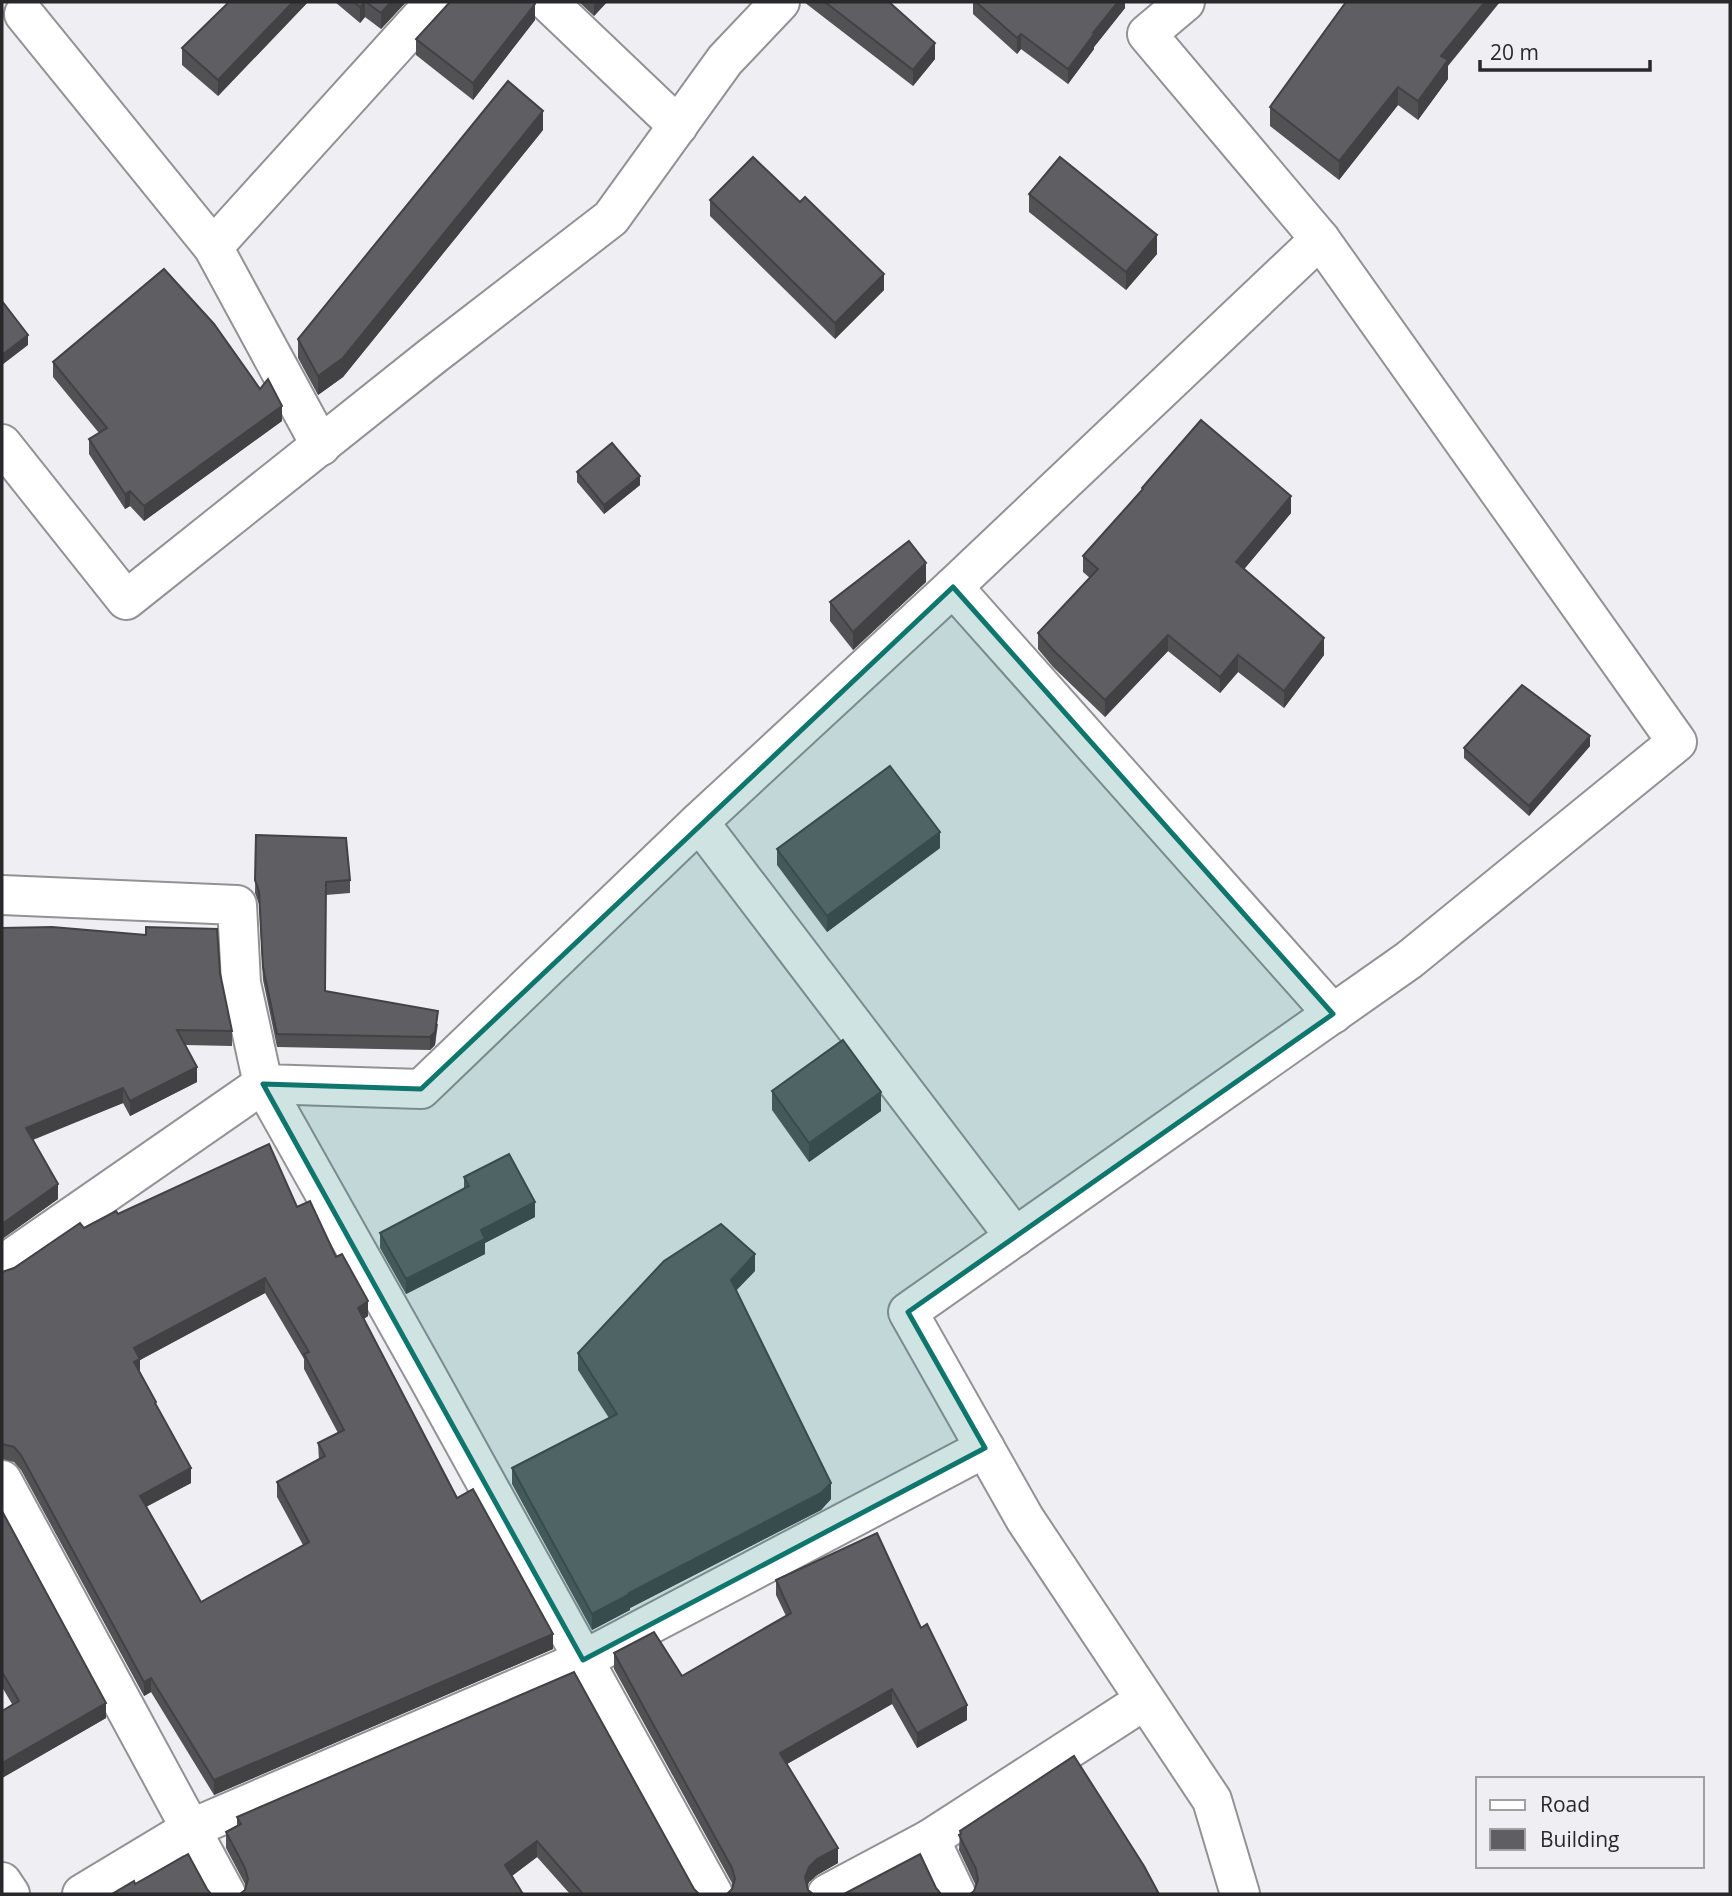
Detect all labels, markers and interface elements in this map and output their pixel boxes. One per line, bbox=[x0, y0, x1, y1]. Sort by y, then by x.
scale bar bbox=[1480, 28, 1650, 72]
text: 20 m bbox=[1490, 38, 1539, 66]
legend bbox=[1476, 1777, 1704, 1868]
text: Road bbox=[1540, 1790, 1590, 1818]
text: Building bbox=[1540, 1825, 1619, 1853]

